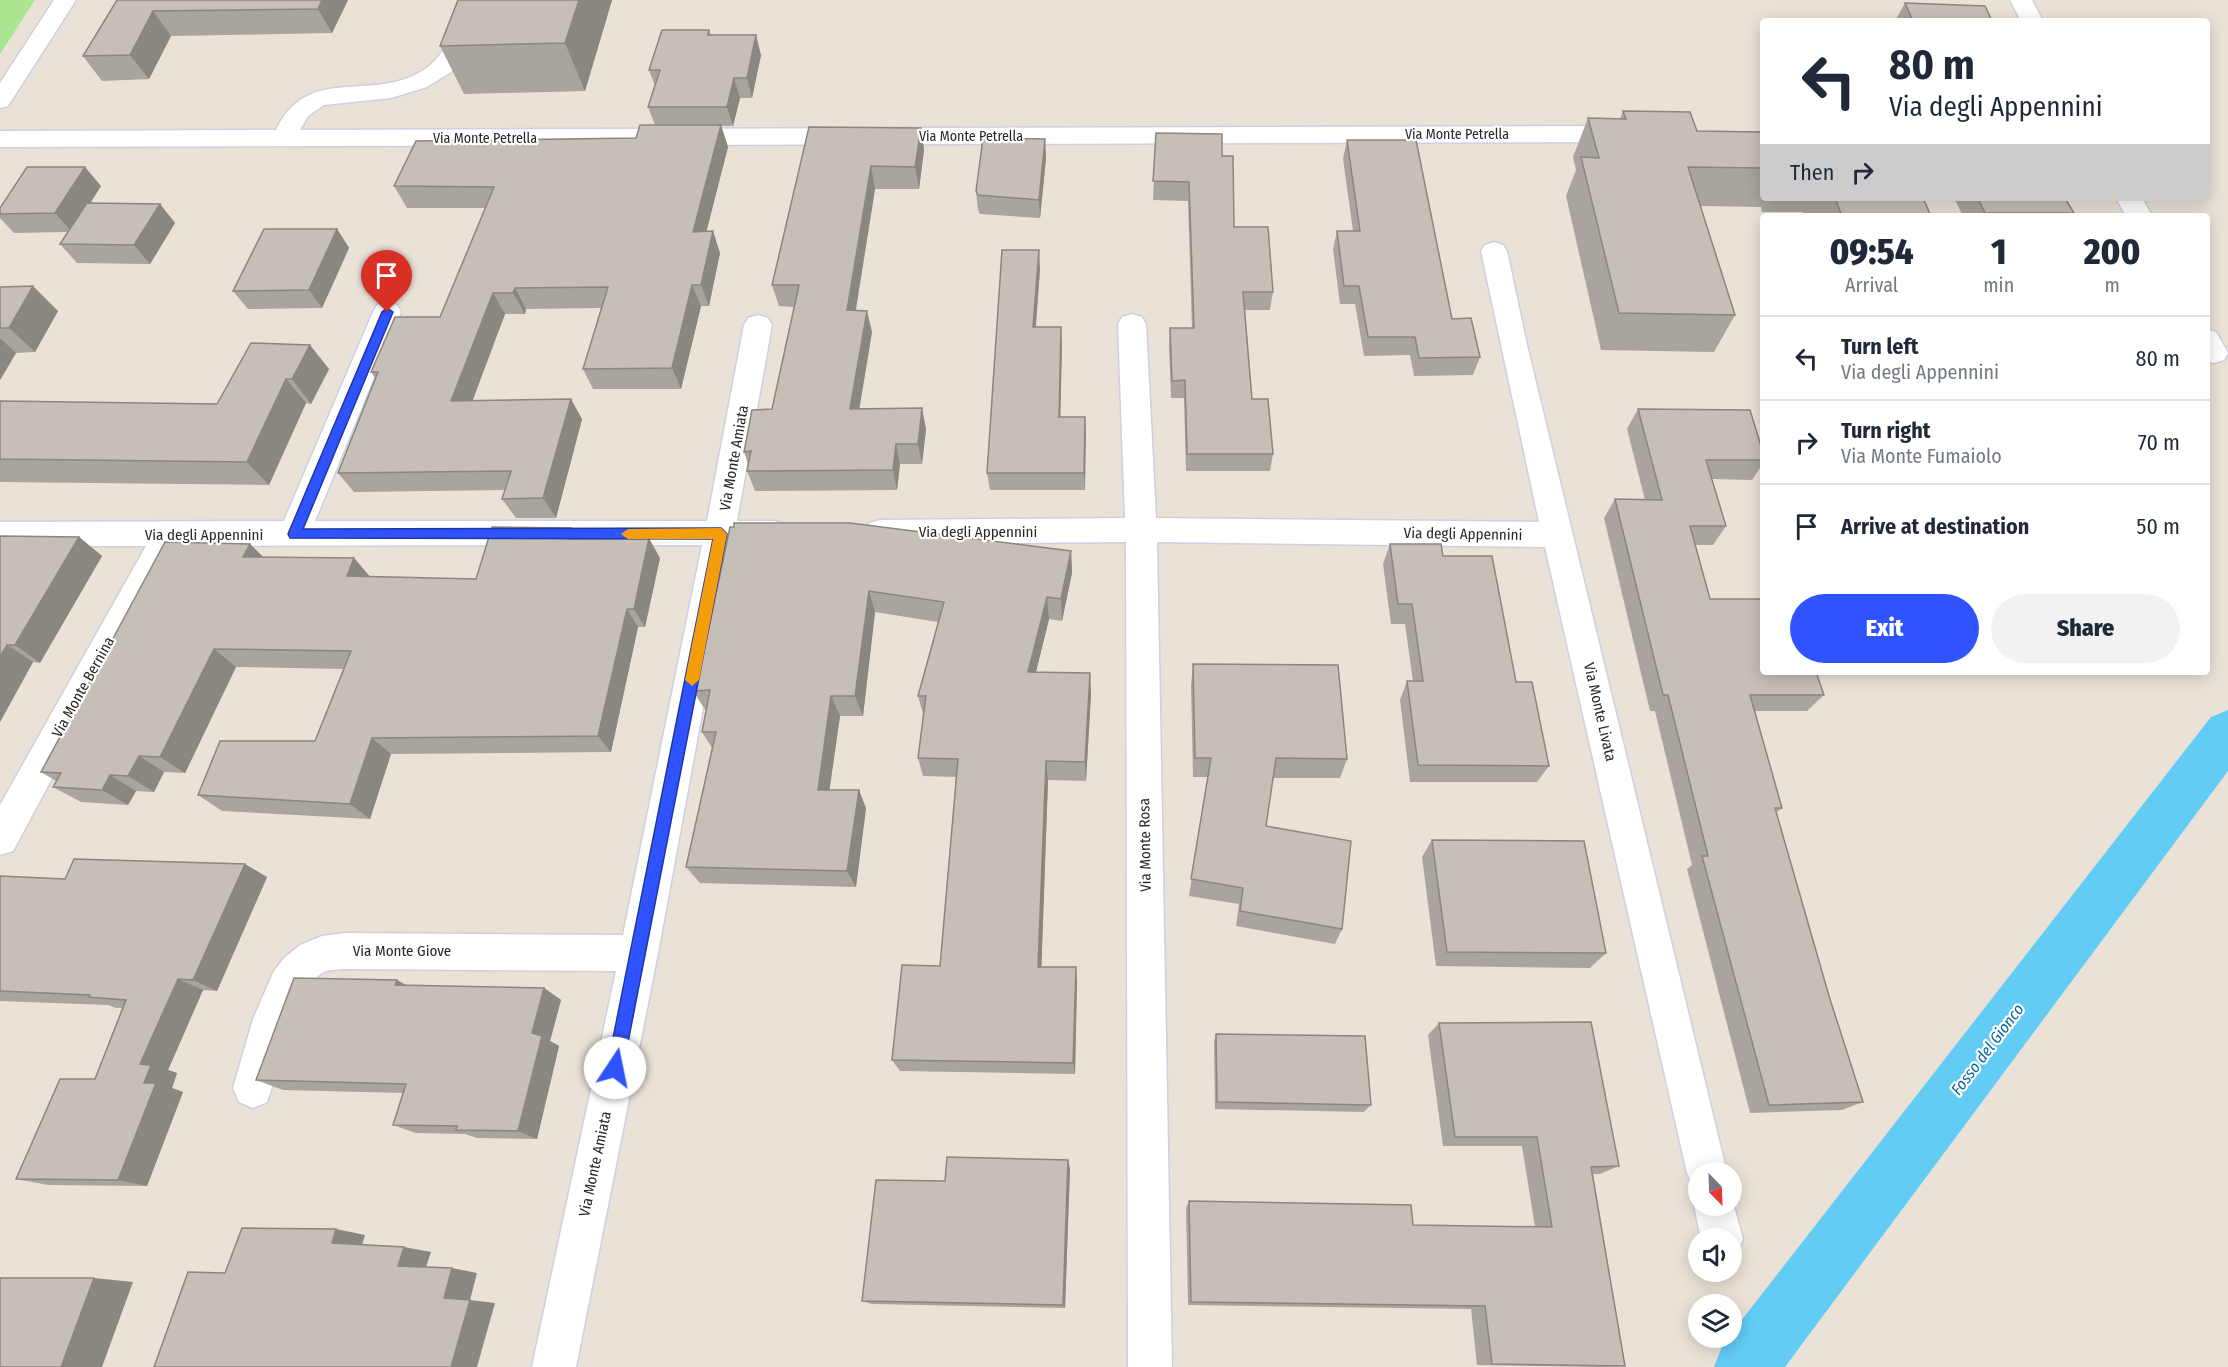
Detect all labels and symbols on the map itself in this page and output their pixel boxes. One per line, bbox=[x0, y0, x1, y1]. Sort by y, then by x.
street label: Via Monte Petrella bbox=[1405, 126, 1509, 143]
street label: Via Monte Petrella bbox=[919, 128, 1023, 145]
street label: Via Monte Petrella bbox=[433, 130, 537, 147]
pin bbox=[361, 250, 412, 312]
street label: Via Monte Amiata bbox=[716, 404, 752, 512]
street label: Via degli Appennini bbox=[919, 523, 1037, 541]
street label: Via degli Appennini bbox=[1404, 524, 1522, 544]
street label: Via degli Appennini bbox=[145, 526, 263, 544]
street label: Via Monte Bernina bbox=[48, 634, 118, 740]
street label: Via Monte Livata bbox=[1580, 661, 1620, 763]
street label: Via Monte Rosa bbox=[1135, 798, 1155, 892]
street label: Via Monte Giove bbox=[353, 942, 451, 960]
water label: Fosso del Gionco bbox=[1947, 1000, 2028, 1099]
position arrow bbox=[583, 1036, 647, 1100]
street label: Via Monte Amiata bbox=[575, 1110, 615, 1218]
north arrow bbox=[1688, 1162, 1742, 1216]

